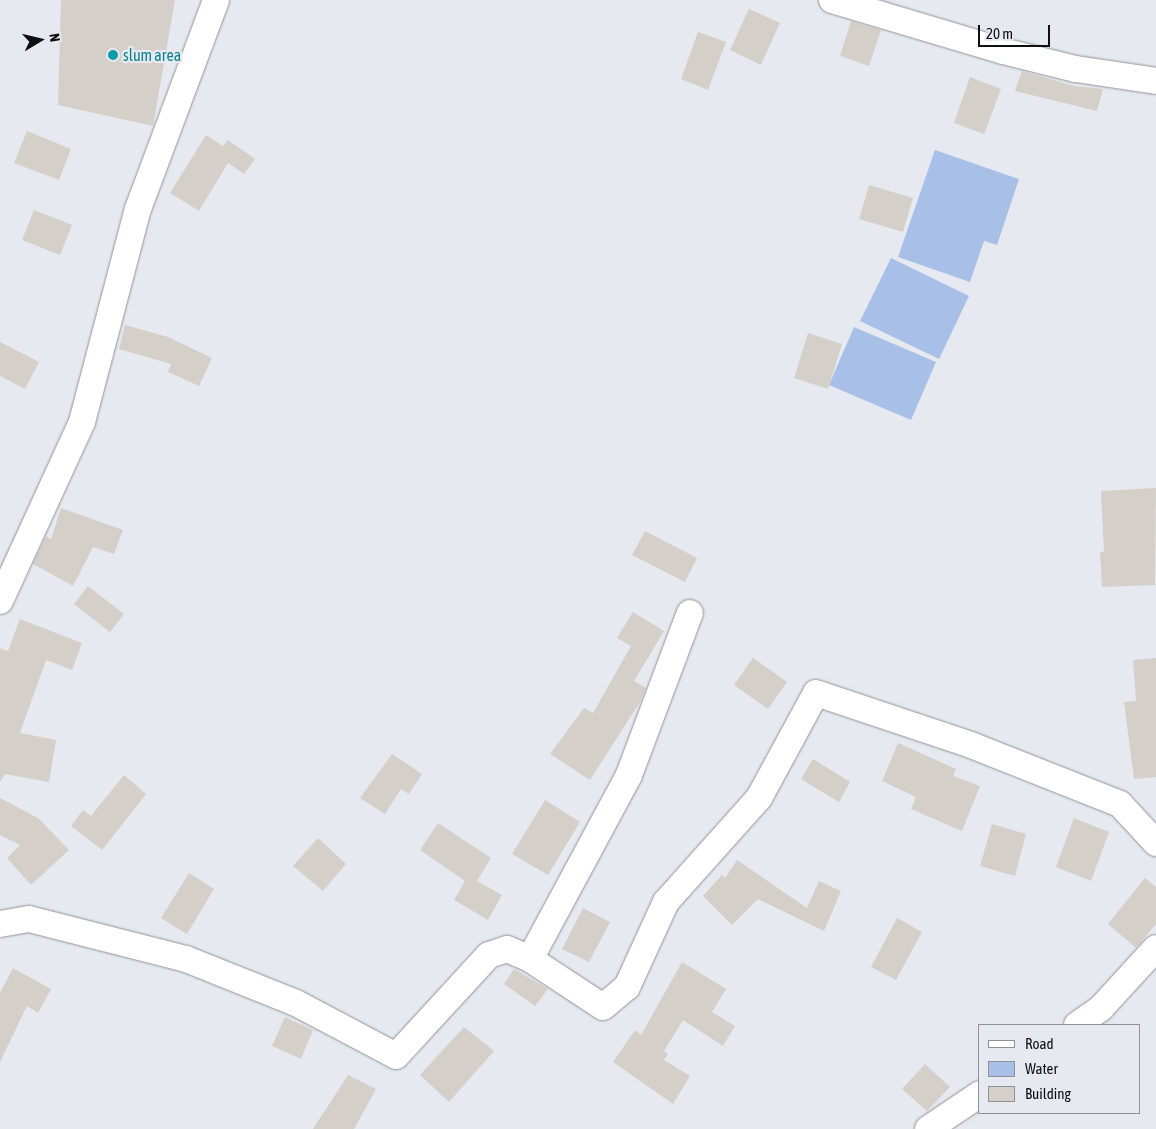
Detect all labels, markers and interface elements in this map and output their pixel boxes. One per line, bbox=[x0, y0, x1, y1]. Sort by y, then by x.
north arrow bbox=[15, 15, 65, 65]
scale bar bbox=[981, 15, 1054, 47]
text: 20 m bbox=[986, 25, 1013, 42]
text: N bbox=[46, 32, 63, 43]
place label: slum area bbox=[123, 45, 181, 65]
marker: slum area bbox=[107, 49, 119, 61]
legend bbox=[978, 1024, 1141, 1114]
text: Road bbox=[1025, 1035, 1054, 1052]
text: Water bbox=[1025, 1060, 1058, 1077]
text: Building bbox=[1025, 1085, 1071, 1102]

